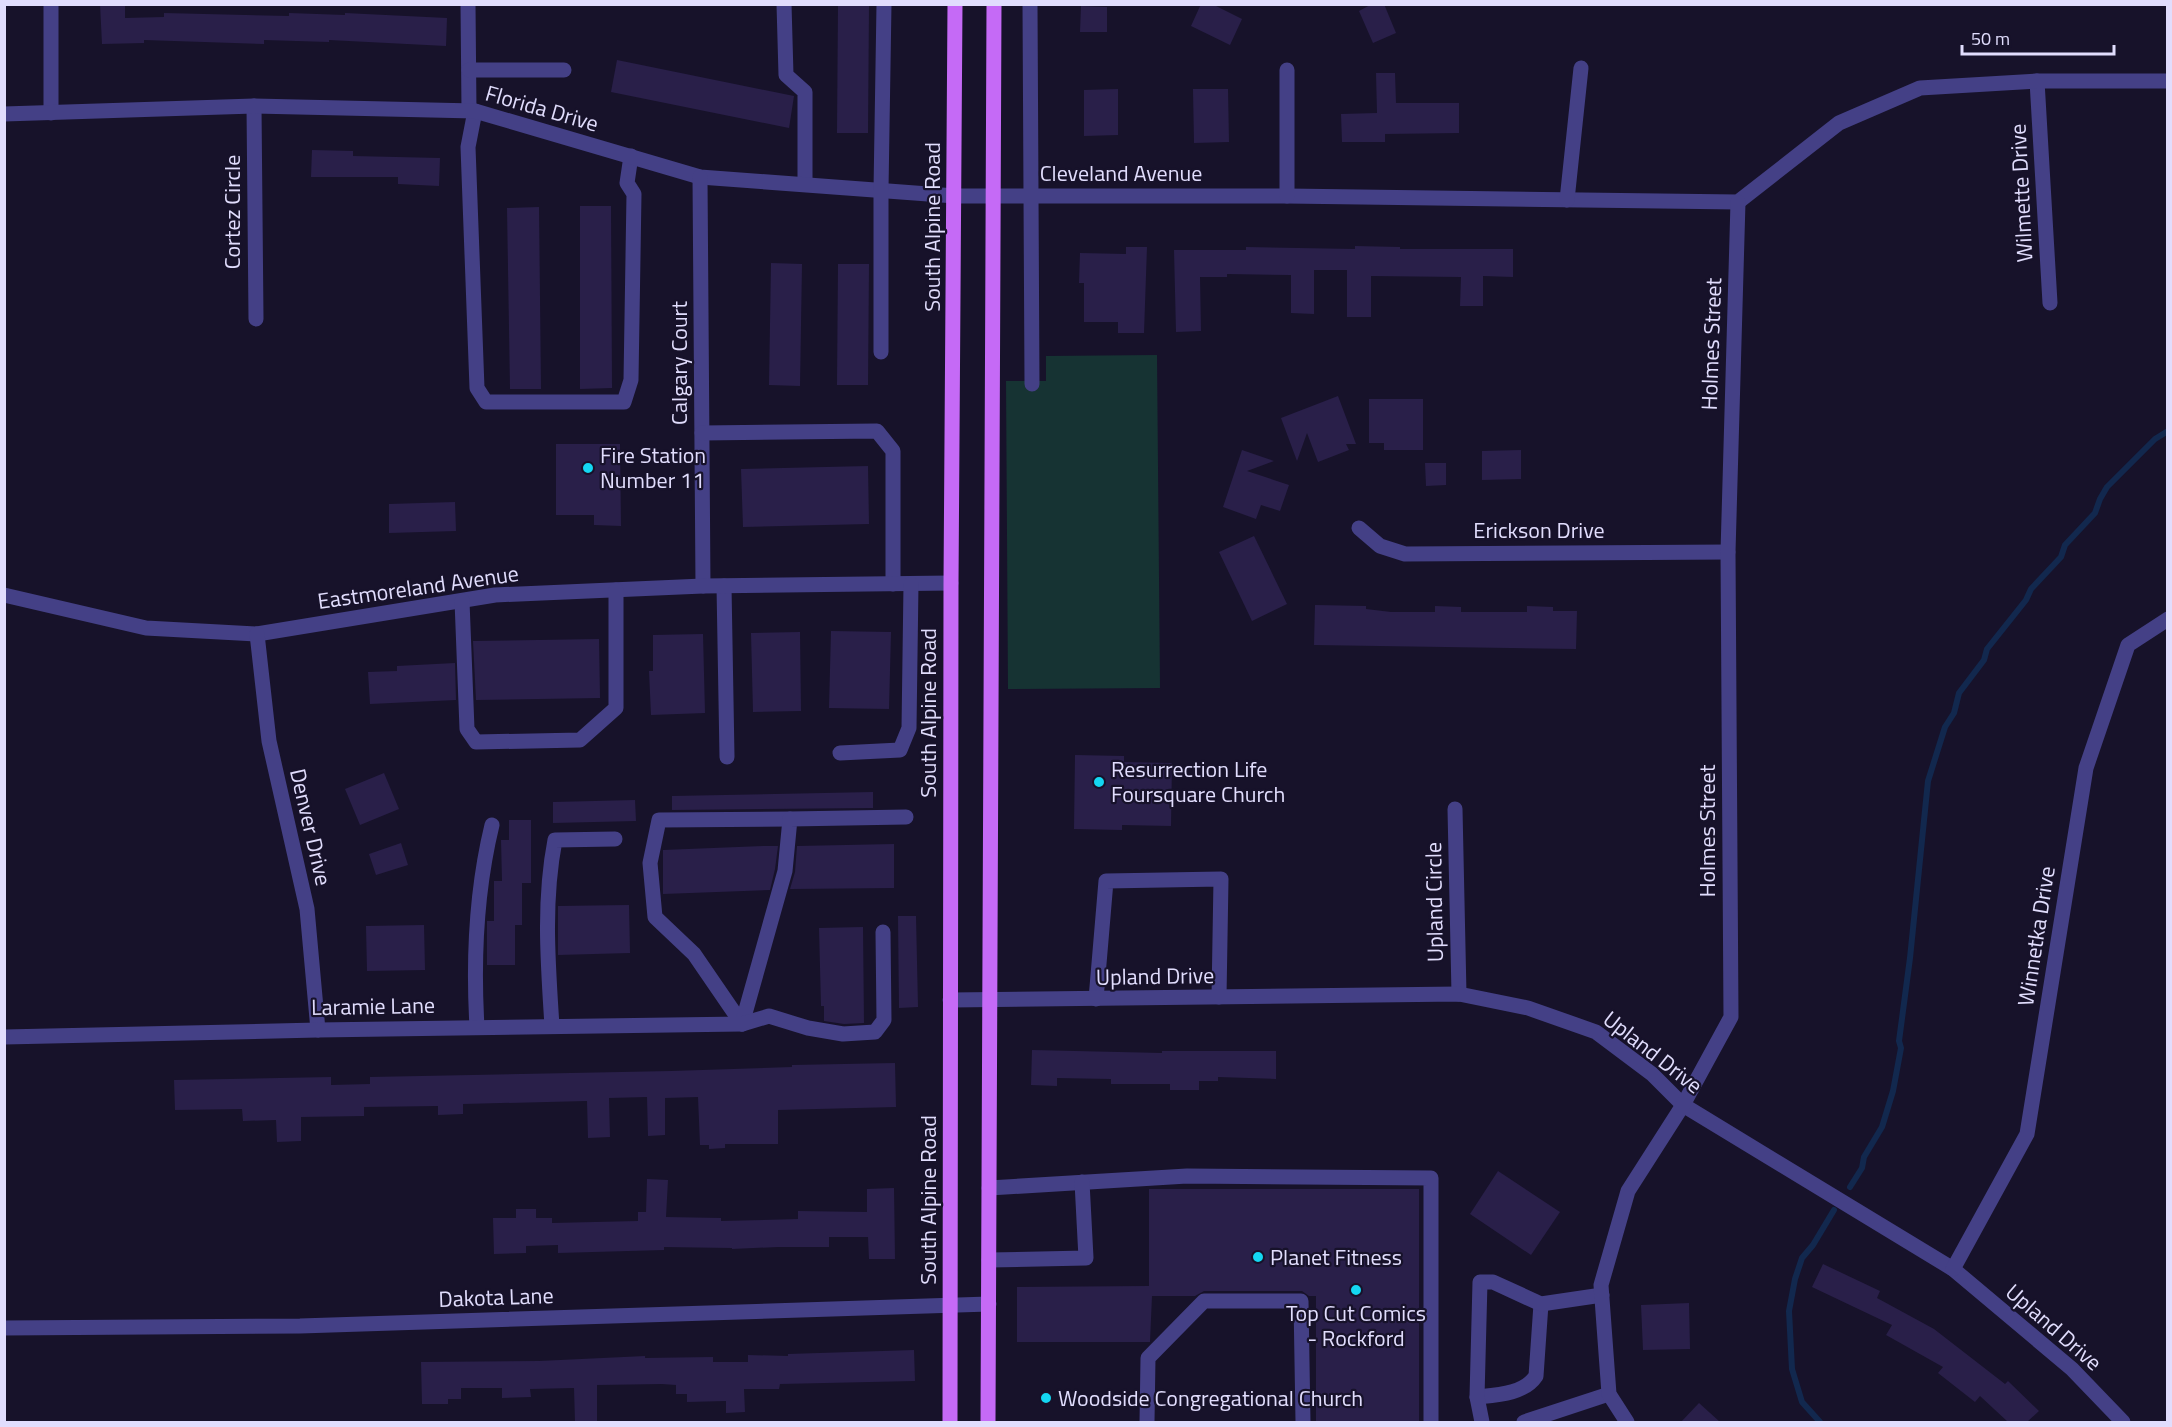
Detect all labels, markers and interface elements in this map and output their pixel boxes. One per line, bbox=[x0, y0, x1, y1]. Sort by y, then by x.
scale bar bbox=[1962, 18, 2114, 56]
text: 50 m bbox=[1971, 25, 2010, 52]
street label: Florida Drive bbox=[481, 76, 603, 140]
street label: Wilmette Drive bbox=[2000, 123, 2042, 263]
street label: South Alpine Road bbox=[915, 142, 949, 312]
street label: Cortez Circle bbox=[215, 155, 249, 269]
street label: Cleveland Avenue bbox=[1040, 156, 1202, 190]
street label: Holmes Street bbox=[1692, 277, 1730, 411]
street label: Calgary Court bbox=[662, 301, 696, 425]
place label: Fire Station Number 11 bbox=[600, 438, 706, 497]
marker: Fire Station Number 11 bbox=[581, 461, 595, 475]
street label: Erickson Drive bbox=[1473, 513, 1605, 547]
street label: Eastmoreland Avenue bbox=[315, 556, 521, 618]
street label: South Alpine Road bbox=[911, 628, 945, 798]
place label: Resurrection Life Foursquare Church bbox=[1111, 752, 1285, 811]
street label: Holmes Street bbox=[1690, 764, 1724, 897]
street label: Denver Drive bbox=[281, 765, 341, 889]
marker: Resurrection Life Foursquare Church bbox=[1092, 775, 1106, 789]
street label: Upland Circle bbox=[1416, 842, 1452, 962]
street label: Winnetka Drive bbox=[2008, 864, 2064, 1008]
street label: Upland Drive bbox=[1096, 958, 1214, 994]
street label: Laramie Lane bbox=[311, 988, 435, 1024]
street label: Upland Drive bbox=[1596, 1002, 1710, 1102]
street label: South Alpine Road bbox=[911, 1115, 945, 1285]
place label: Planet Fitness bbox=[1270, 1240, 1402, 1274]
marker: Planet Fitness bbox=[1251, 1250, 1265, 1264]
street label: Upland Drive bbox=[1998, 1275, 2110, 1379]
street label: Dakota Lane bbox=[438, 1278, 554, 1316]
marker: Top Cut Comics - Rockford bbox=[1349, 1283, 1363, 1297]
place label: Top Cut Comics - Rockford bbox=[1286, 1296, 1426, 1355]
place label: Woodside Congregational Church bbox=[1058, 1381, 1363, 1415]
marker: Woodside Congregational Church bbox=[1039, 1391, 1053, 1405]

